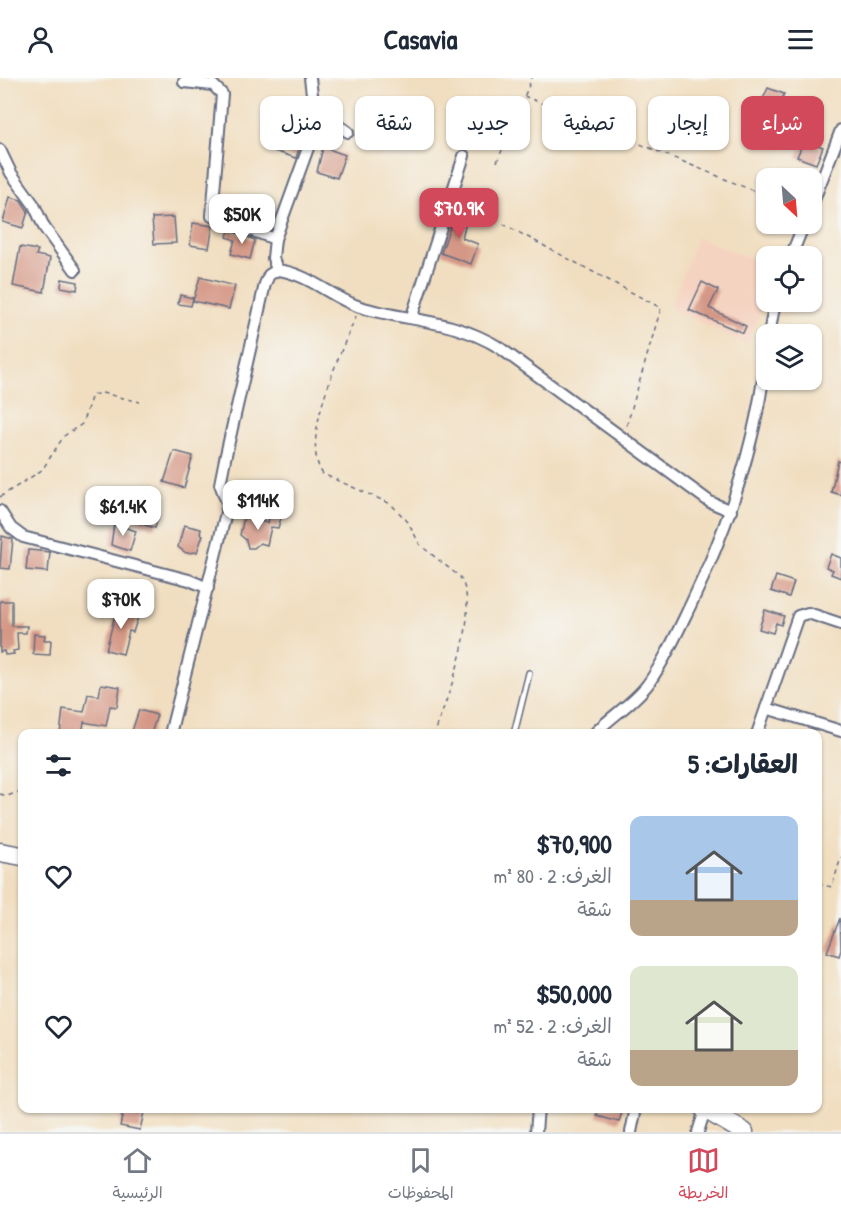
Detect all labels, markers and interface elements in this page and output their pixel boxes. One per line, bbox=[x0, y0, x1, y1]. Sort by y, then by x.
text: Casavia bbox=[384, 21, 457, 57]
icon: person bbox=[24, 23, 57, 56]
icon: menu bbox=[784, 23, 817, 56]
chip: منزل bbox=[260, 96, 343, 150]
chip: شقة bbox=[355, 96, 434, 150]
chip: جديد bbox=[446, 96, 530, 150]
chip: تصفية bbox=[542, 96, 636, 150]
chip: إيجار bbox=[648, 96, 729, 150]
chip: شراء bbox=[741, 96, 824, 150]
north arrow bbox=[756, 168, 822, 234]
map controls bbox=[756, 168, 822, 390]
pin: $70.9K bbox=[410, 188, 508, 239]
pin: $50K bbox=[206, 194, 278, 245]
text: $70.9K bbox=[433, 194, 485, 221]
text: $50K bbox=[223, 200, 261, 227]
button: locate bbox=[756, 246, 822, 312]
button: layers bbox=[756, 324, 822, 390]
pin: $114K bbox=[216, 480, 300, 531]
pin: $61.4K bbox=[74, 486, 172, 537]
text: $114K bbox=[237, 486, 279, 513]
text: $61.4K bbox=[99, 492, 147, 519]
pin: $70K bbox=[85, 579, 157, 630]
text: $70K bbox=[101, 585, 141, 612]
text: العقارات: 5 bbox=[688, 746, 798, 781]
icon: filters bbox=[42, 749, 75, 782]
text: $70,900 bbox=[536, 826, 612, 861]
icon: home bbox=[678, 840, 750, 912]
icon: heart bbox=[42, 860, 75, 893]
text: الغرف: 2 · 80 m² bbox=[494, 862, 612, 889]
text: شقة bbox=[577, 895, 612, 922]
text: $50,000 bbox=[536, 976, 612, 1011]
icon: home bbox=[678, 990, 750, 1062]
icon: heart bbox=[42, 1010, 75, 1043]
text: الغرف: 2 · 52 m² bbox=[493, 1012, 612, 1039]
text: شقة bbox=[577, 1045, 612, 1072]
tab: الرئيسية bbox=[113, 1144, 163, 1207]
tab: المحفوظات bbox=[388, 1144, 454, 1207]
tab: الخريطة bbox=[679, 1144, 729, 1207]

